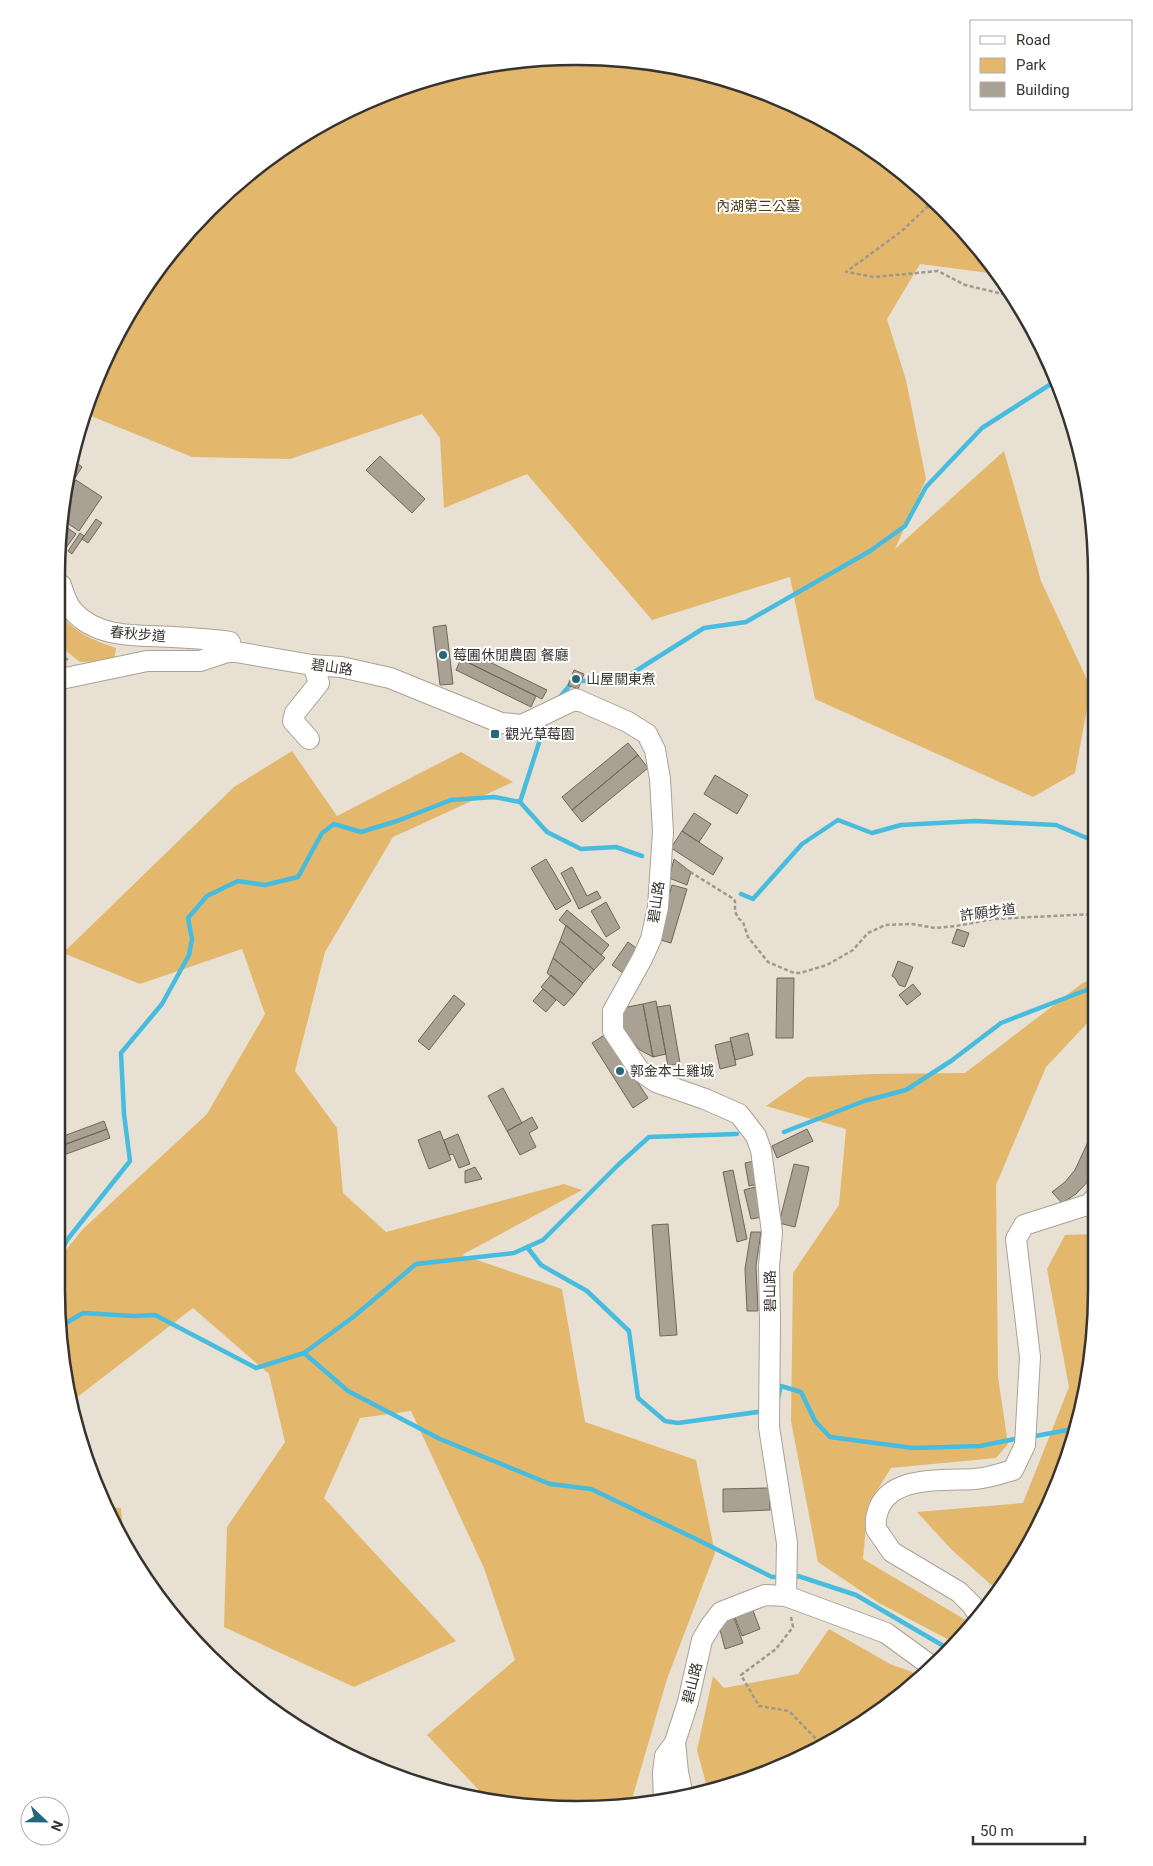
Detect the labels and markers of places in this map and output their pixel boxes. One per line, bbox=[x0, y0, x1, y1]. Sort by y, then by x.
place label: 莓圃休閒農園 餐廳 bbox=[453, 647, 568, 663]
marker: 莓圃休閒農園 餐廳 bbox=[437, 649, 449, 661]
place label: 山屋關東煮 bbox=[586, 671, 656, 687]
marker: 山屋關東煮 bbox=[570, 673, 582, 685]
place label: 觀光草莓園 bbox=[505, 726, 575, 742]
marker: 觀光草莓園 bbox=[489, 728, 501, 740]
place label: 郭金本土雞城 bbox=[630, 1063, 714, 1079]
marker: 郭金本土雞城 bbox=[614, 1065, 626, 1077]

